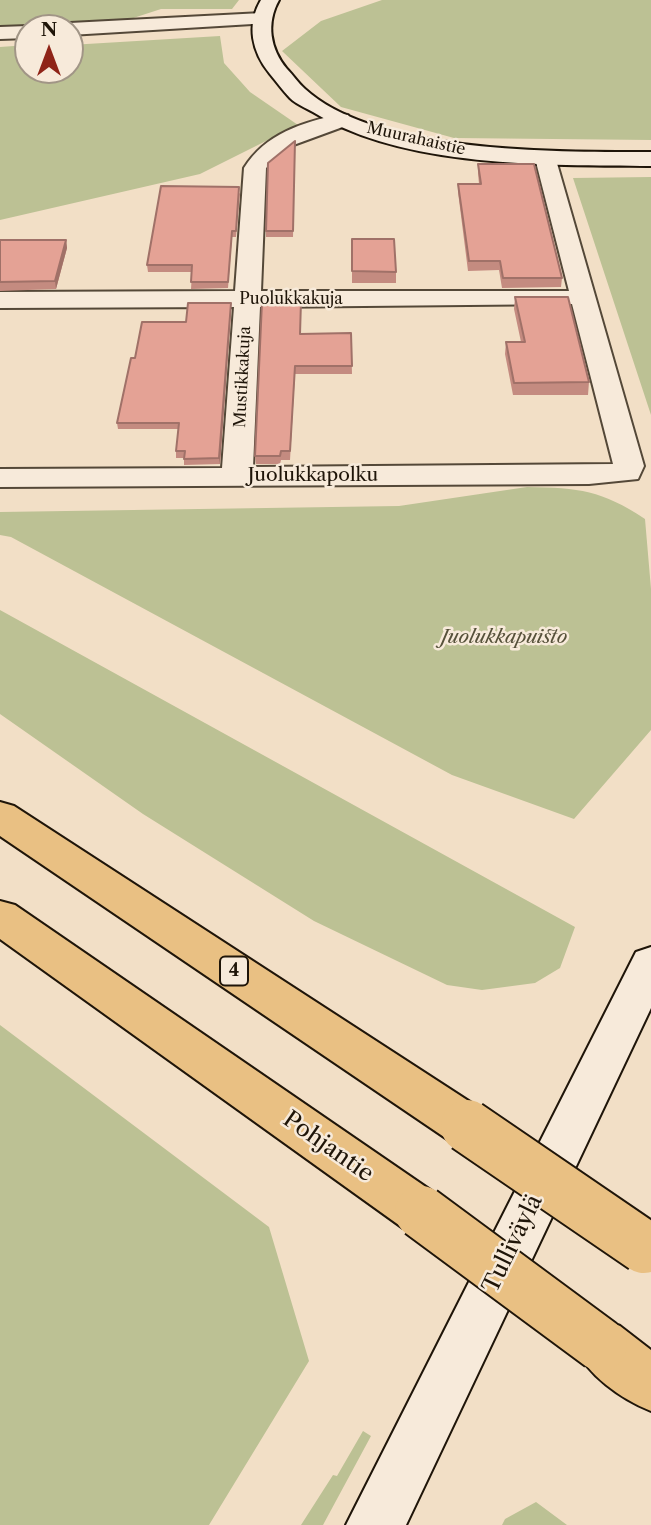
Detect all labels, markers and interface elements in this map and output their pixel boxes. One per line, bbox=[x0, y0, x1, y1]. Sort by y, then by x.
north arrow bbox=[14, 14, 84, 84]
text: N bbox=[41, 18, 57, 41]
street label: Muurahaistie bbox=[365, 118, 467, 160]
street label: Puolukkakuja bbox=[239, 289, 343, 309]
street label: Mustikkakuja bbox=[231, 326, 255, 428]
street label: Juolukkapolku bbox=[248, 465, 378, 487]
park label: Juolukkapuisto bbox=[441, 627, 567, 649]
road number: 4 bbox=[220, 956, 248, 986]
street label: Pohjantie bbox=[277, 1106, 379, 1188]
street label: Tulliväylä bbox=[477, 1190, 549, 1298]

